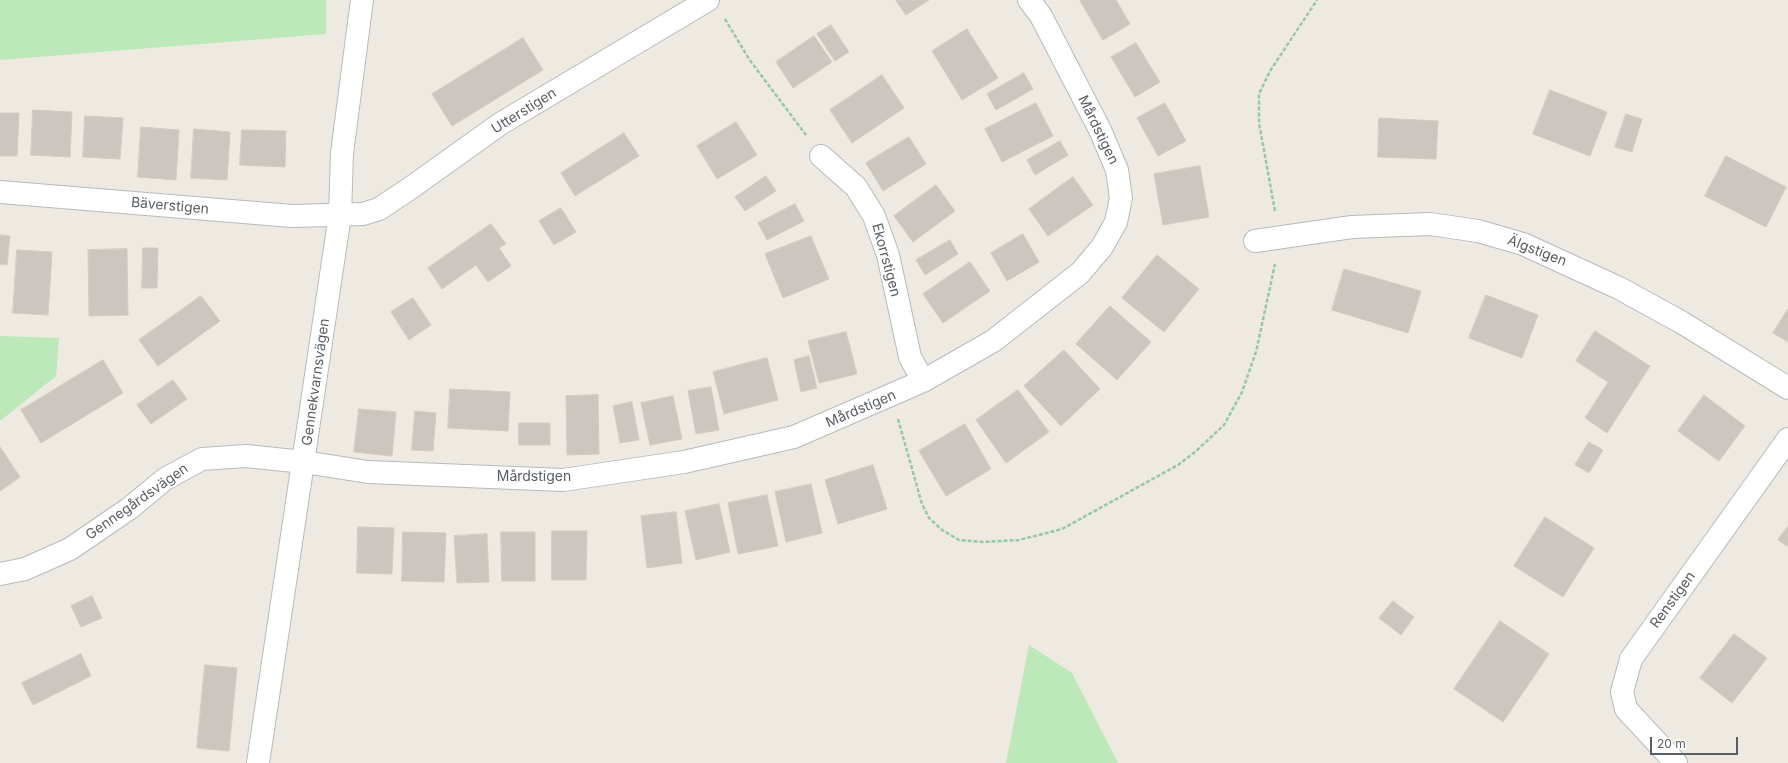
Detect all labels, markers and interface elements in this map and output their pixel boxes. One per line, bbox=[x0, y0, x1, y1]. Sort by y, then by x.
street label: Utterstigen bbox=[489, 85, 559, 137]
street label: Mårdstigen bbox=[1074, 93, 1122, 167]
street label: Bäverstigen bbox=[130, 194, 210, 218]
street label: Ekorrstigen bbox=[868, 221, 904, 299]
street label: Älgstigen bbox=[1505, 232, 1569, 270]
street label: Gennekvarnsvägen bbox=[299, 317, 333, 447]
street label: Mårdstigen bbox=[823, 387, 899, 431]
street label: Gennegårdsvägen bbox=[82, 460, 192, 544]
street label: Mårdstigen bbox=[497, 469, 571, 485]
street label: Renstigen bbox=[1647, 569, 1699, 631]
scale bar bbox=[1652, 729, 1740, 755]
text: 20 m bbox=[1657, 736, 1686, 751]

